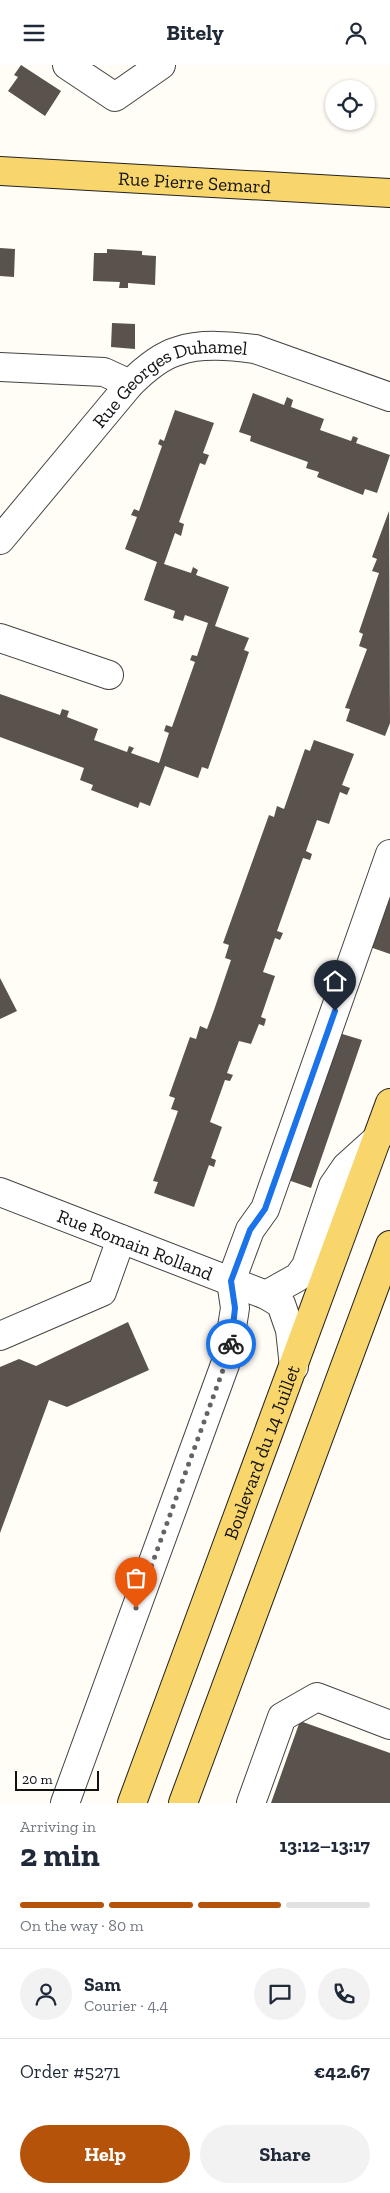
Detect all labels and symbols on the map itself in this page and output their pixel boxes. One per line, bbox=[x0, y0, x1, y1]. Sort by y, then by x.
street label: Rue Pierre Semard bbox=[118, 167, 272, 198]
street label: Rue Georges Duhamel bbox=[88, 335, 249, 432]
pin bbox=[314, 960, 356, 1011]
street label: Rue Romain Rolland bbox=[54, 1204, 217, 1286]
courier bbox=[206, 1319, 256, 1369]
street label: Boulevard du 14 Juillet bbox=[219, 1362, 305, 1543]
pin bbox=[115, 1557, 157, 1608]
scale bar bbox=[15, 1768, 99, 1791]

